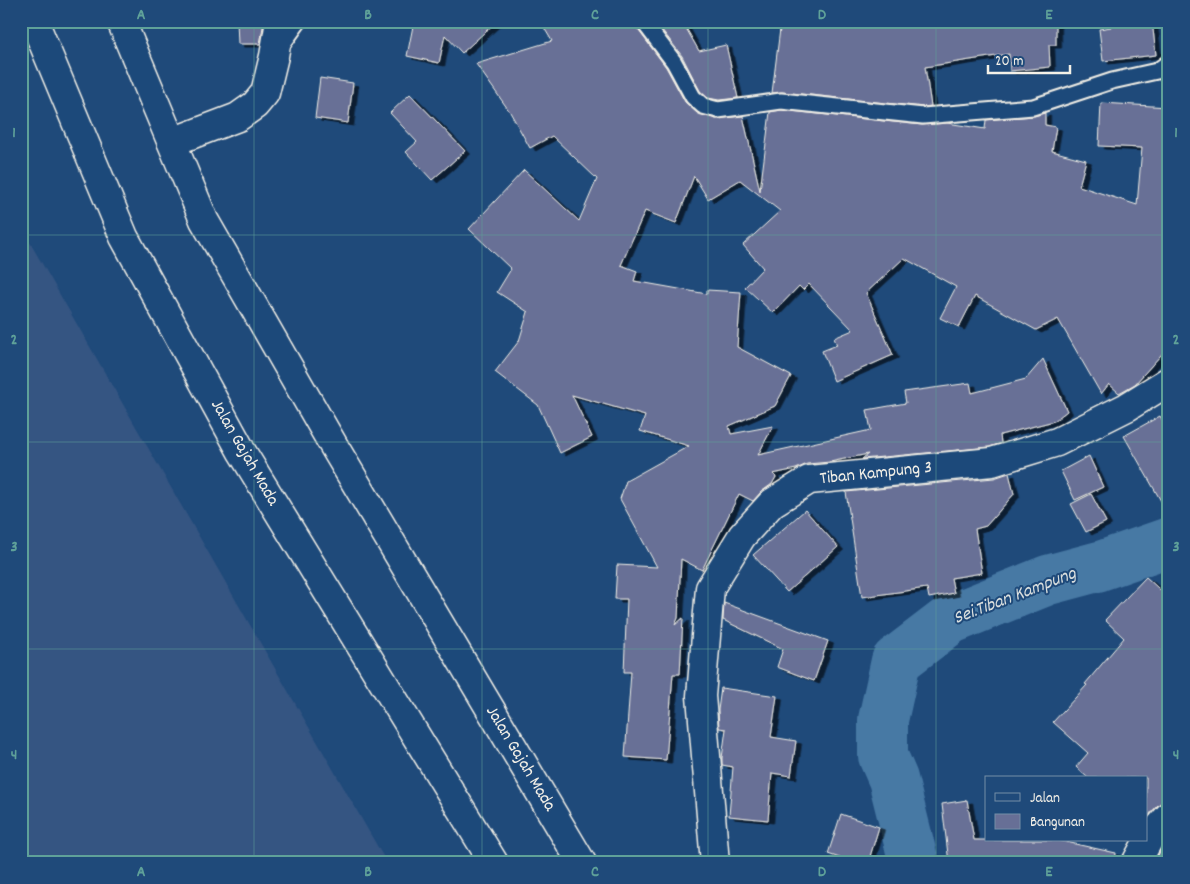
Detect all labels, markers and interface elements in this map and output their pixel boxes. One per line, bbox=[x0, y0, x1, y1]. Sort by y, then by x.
text: A bbox=[137, 4, 146, 27]
text: B bbox=[364, 4, 372, 27]
text: C bbox=[591, 4, 599, 27]
text: D bbox=[818, 4, 827, 27]
text: E bbox=[1045, 4, 1053, 27]
scale bar bbox=[988, 42, 1070, 74]
text: 20 m bbox=[995, 51, 1023, 73]
text: 1 bbox=[12, 122, 16, 145]
text: 1 bbox=[1174, 122, 1178, 145]
text: 2 bbox=[11, 329, 18, 352]
text: 2 bbox=[1173, 329, 1180, 352]
street label: Jalan Gajah Mada bbox=[203, 395, 285, 511]
street label: Tiban Kampung 3 bbox=[819, 456, 933, 492]
text: 3 bbox=[10, 536, 18, 559]
text: 3 bbox=[1172, 536, 1180, 559]
water label: Sei.Tiban Kampung bbox=[950, 561, 1081, 633]
street label: Jalan Gajah Mada bbox=[479, 702, 562, 817]
text: 4 bbox=[11, 744, 17, 767]
text: 4 bbox=[1173, 744, 1179, 767]
legend bbox=[985, 776, 1148, 842]
text: Jalan bbox=[1030, 788, 1060, 810]
text: Bangunan bbox=[1030, 812, 1085, 834]
text: A bbox=[137, 861, 146, 884]
text: B bbox=[364, 861, 372, 884]
text: C bbox=[591, 861, 599, 884]
text: D bbox=[818, 861, 827, 884]
text: E bbox=[1045, 861, 1053, 884]

